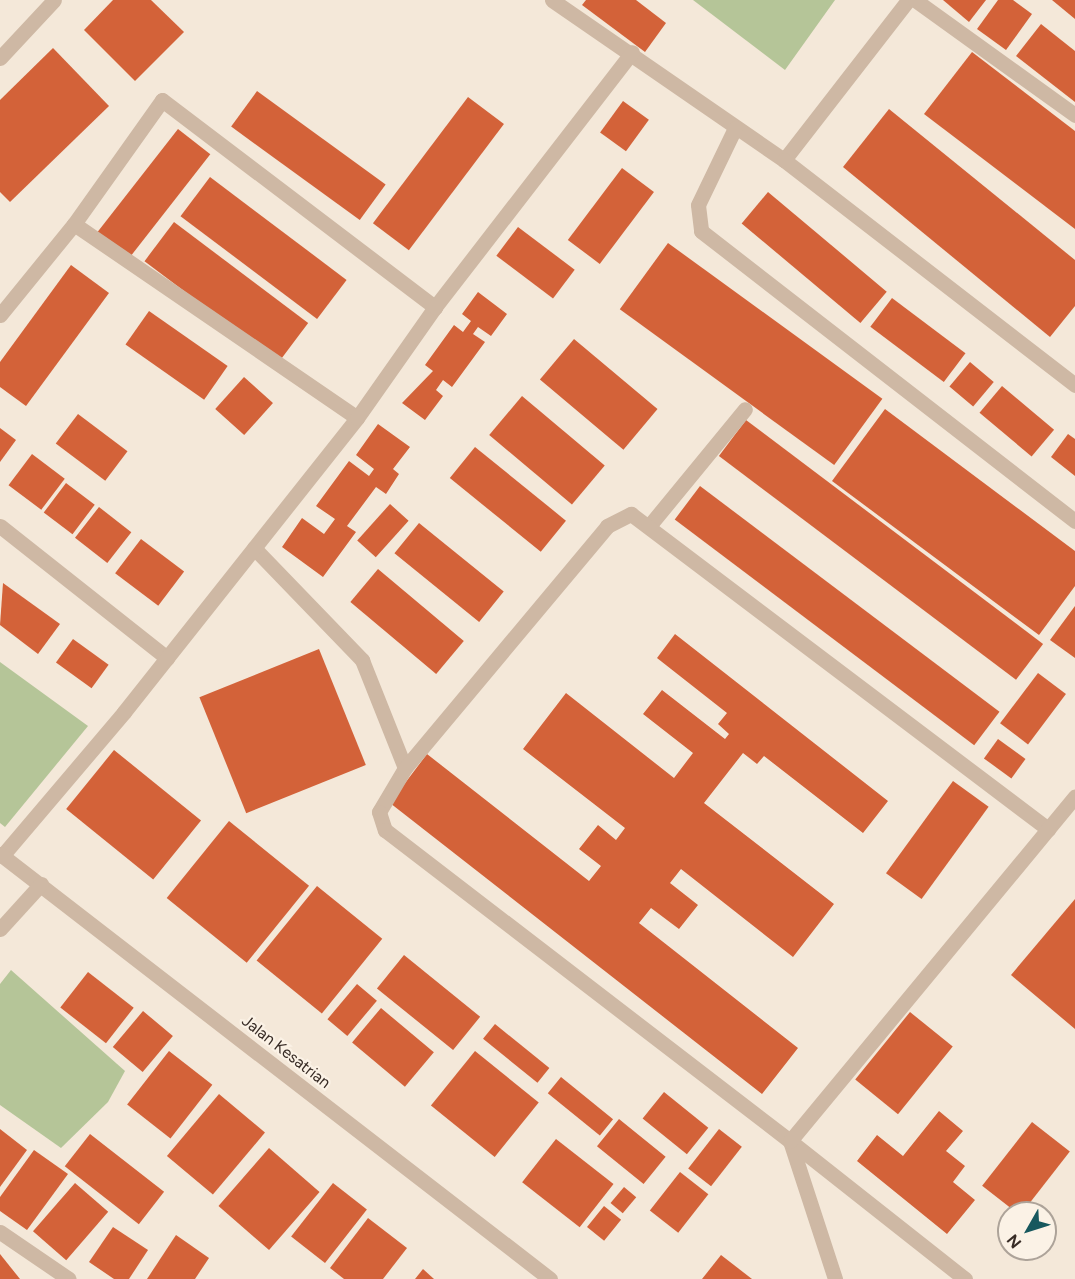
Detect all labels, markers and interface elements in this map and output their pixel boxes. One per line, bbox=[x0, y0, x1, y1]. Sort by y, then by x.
street label: Jalan Kesatrian bbox=[238, 1011, 334, 1093]
north arrow bbox=[997, 1201, 1057, 1261]
text: N bbox=[1003, 1231, 1025, 1252]

